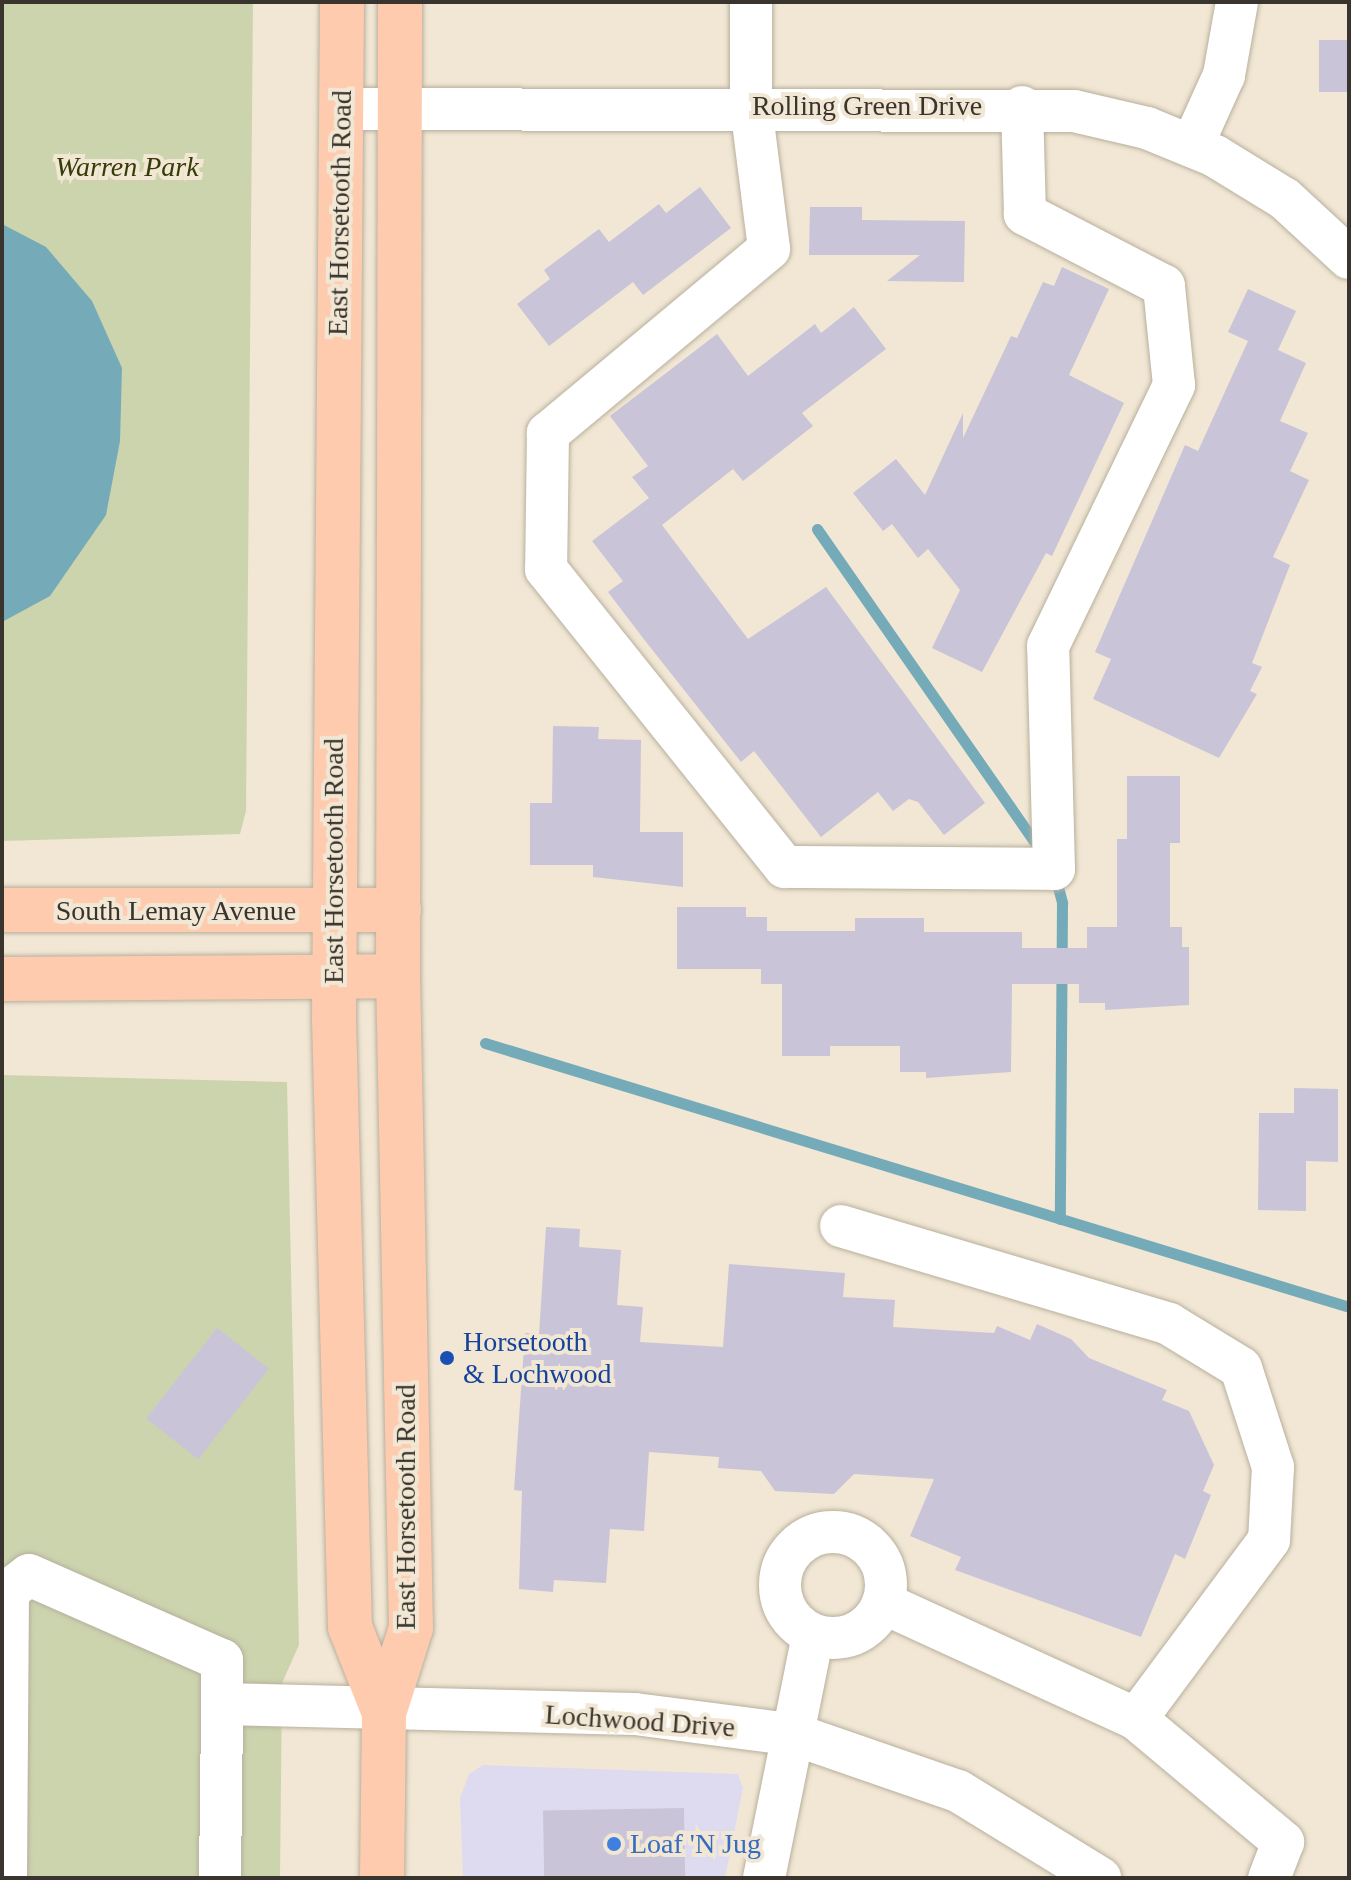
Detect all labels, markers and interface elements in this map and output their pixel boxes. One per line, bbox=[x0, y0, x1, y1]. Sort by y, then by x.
street label: Rolling Green Drive bbox=[752, 89, 982, 123]
street label: East Horsetooth Road bbox=[321, 90, 359, 336]
park label: Warren Park bbox=[55, 150, 199, 184]
street label: East Horsetooth Road bbox=[317, 738, 351, 984]
street label: South Lemay Avenue bbox=[55, 894, 297, 928]
place label: Horsetooth & Lochwood bbox=[463, 1325, 612, 1391]
marker: Horsetooth & Lochwood bbox=[438, 1349, 456, 1367]
street label: East Horsetooth Road bbox=[389, 1384, 423, 1630]
street label: Lochwood Drive bbox=[544, 1698, 736, 1744]
place label: Loaf 'N Jug bbox=[630, 1827, 761, 1861]
marker: Loaf 'N Jug bbox=[605, 1835, 623, 1853]

